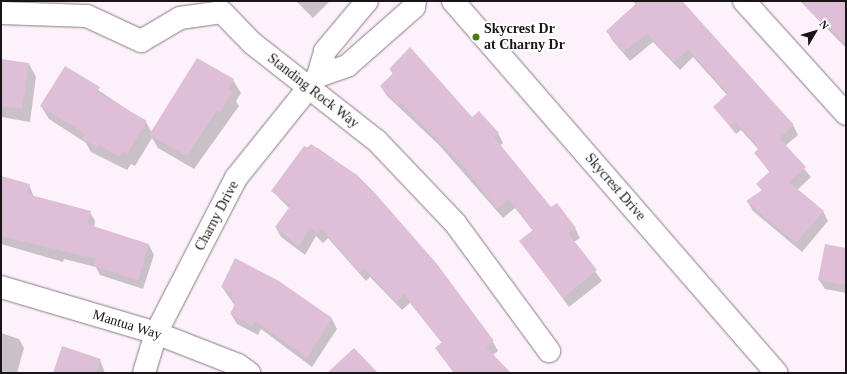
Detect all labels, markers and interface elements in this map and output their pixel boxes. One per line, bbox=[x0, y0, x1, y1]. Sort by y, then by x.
north arrow bbox=[795, 12, 835, 52]
text: N bbox=[817, 18, 832, 31]
place label: Skycrest Dr at Charny Dr bbox=[484, 21, 565, 54]
marker: Skycrest Dr at Charny Dr bbox=[471, 32, 481, 42]
street label: Standing Rock Way bbox=[264, 50, 362, 132]
street label: Skycrest Drive bbox=[581, 150, 649, 224]
street label: Charny Drive bbox=[192, 178, 242, 254]
street label: Mantua Way bbox=[90, 307, 164, 343]

